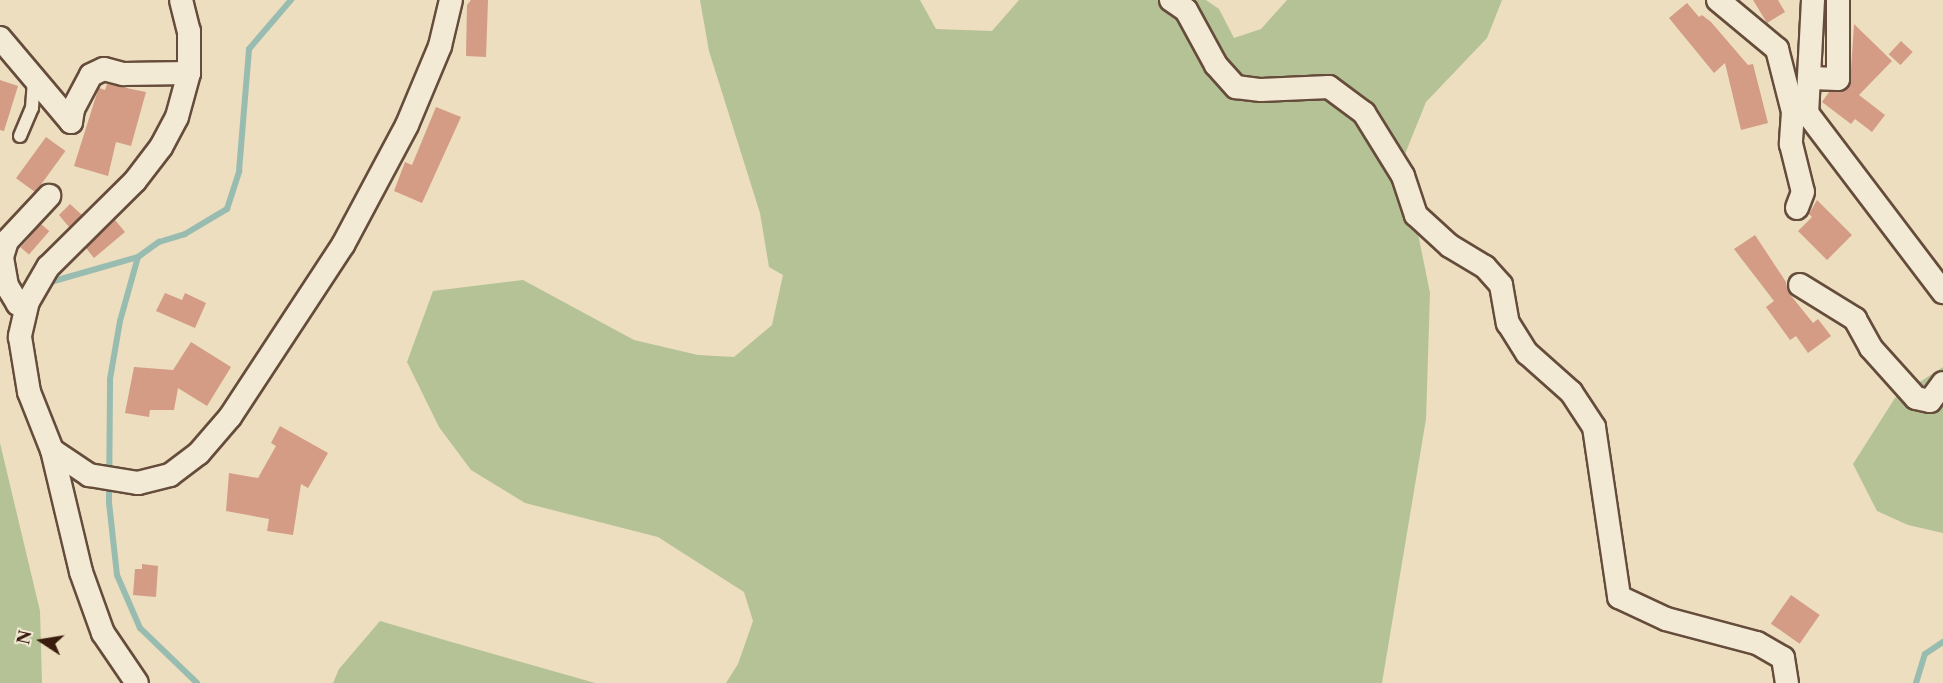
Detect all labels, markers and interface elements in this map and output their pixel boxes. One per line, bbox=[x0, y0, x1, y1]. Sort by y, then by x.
north arrow bbox=[12, 611, 72, 671]
text: N bbox=[13, 628, 36, 646]

